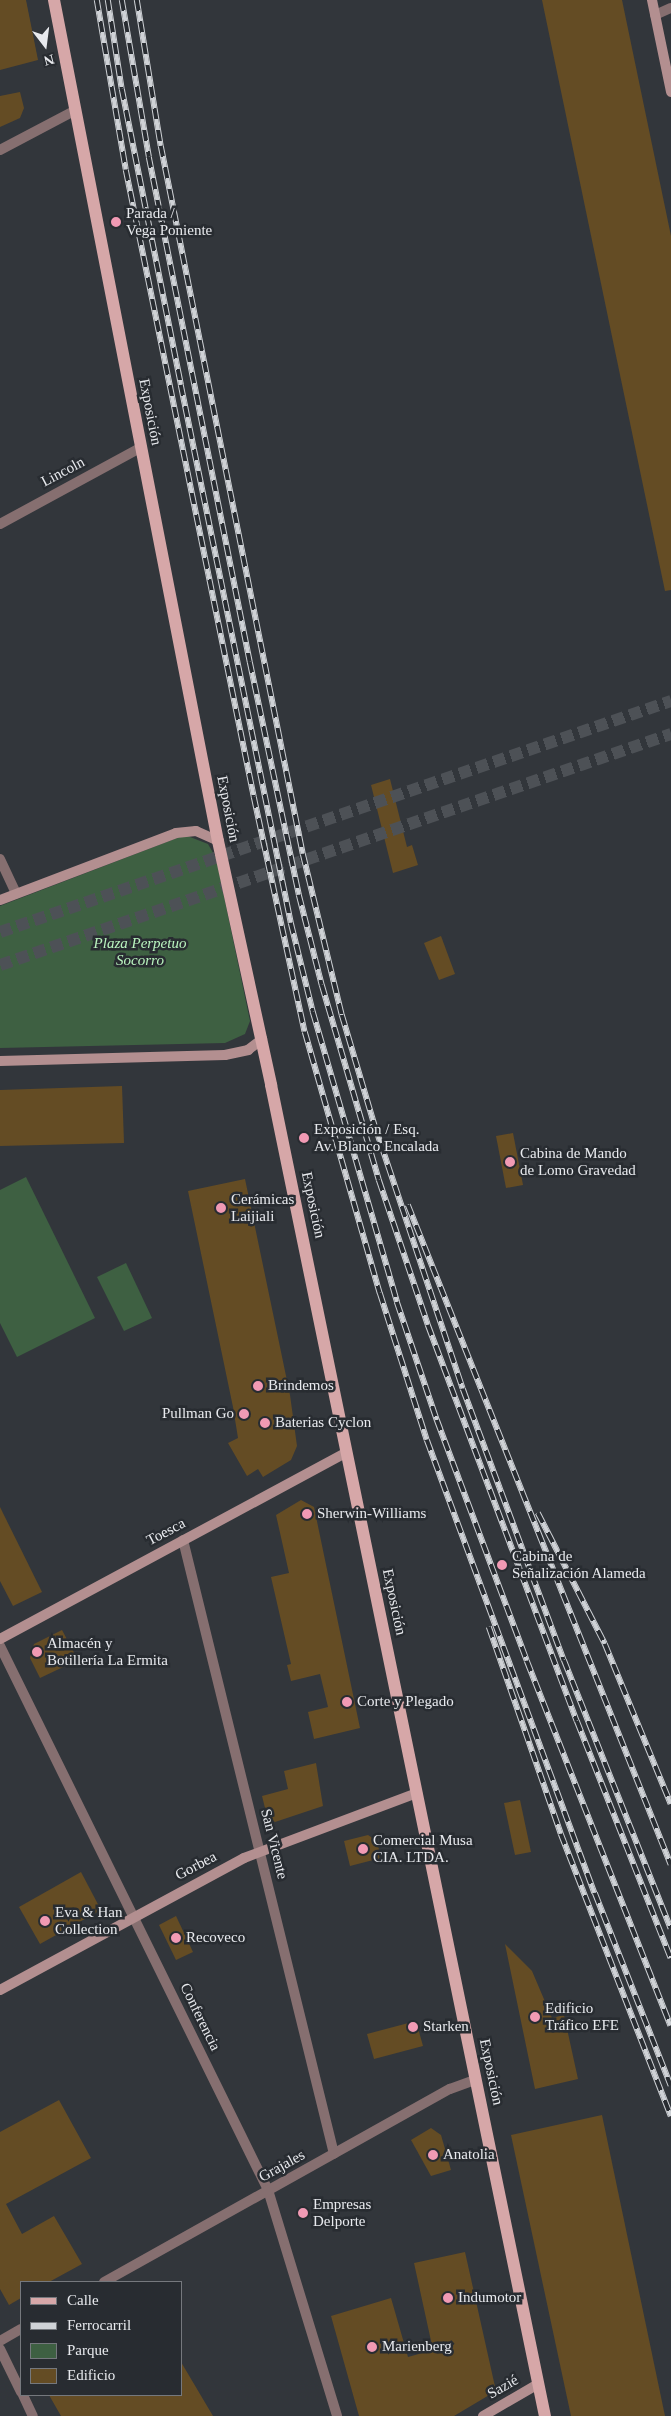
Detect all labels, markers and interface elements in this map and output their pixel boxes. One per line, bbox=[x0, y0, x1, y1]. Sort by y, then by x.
north arrow bbox=[20, 20, 70, 70]
text: N bbox=[42, 51, 56, 69]
place label: Parada / Vega Poniente bbox=[126, 204, 212, 239]
marker: Parada / Vega Poniente bbox=[110, 216, 122, 228]
street label: Exposición bbox=[135, 377, 165, 447]
street label: Lincoln bbox=[38, 453, 88, 491]
street label: Exposición bbox=[213, 774, 243, 844]
park label: Plaza Perpetuo Socorro bbox=[94, 934, 186, 969]
place label: Exposición / Esq. Av. Blanco Encalada bbox=[314, 1120, 439, 1155]
marker: Exposición / Esq. Av. Blanco Encalada bbox=[298, 1132, 310, 1144]
place label: Cabina de Mando de Lomo Gravedad bbox=[520, 1144, 636, 1179]
marker: Cabina de Mando de Lomo Gravedad bbox=[504, 1156, 516, 1168]
street label: Exposición bbox=[297, 1170, 329, 1240]
place label: Cerámicas Laijiali bbox=[231, 1190, 294, 1225]
marker: Cerámicas Laijiali bbox=[215, 1202, 227, 1214]
place label: Brindemos bbox=[268, 1377, 334, 1395]
marker: Brindemos bbox=[252, 1380, 264, 1392]
place label: Pullman Go bbox=[162, 1405, 234, 1423]
marker: Pullman Go bbox=[238, 1408, 250, 1420]
place label: Baterias Cyclon bbox=[275, 1414, 371, 1432]
marker: Baterias Cyclon bbox=[259, 1417, 271, 1429]
place label: Sherwin-Williams bbox=[317, 1505, 426, 1523]
marker: Sherwin-Williams bbox=[301, 1508, 313, 1520]
street label: Toesca bbox=[143, 1514, 189, 1550]
place label: Cabina de Señalización Alameda bbox=[512, 1547, 647, 1582]
marker: Cabina de Señalización Alameda bbox=[496, 1559, 508, 1571]
street label: Exposición bbox=[378, 1567, 410, 1637]
place label: Almacén y Botillería La Ermita bbox=[47, 1634, 168, 1669]
marker: Almacén y Botillería La Ermita bbox=[31, 1646, 43, 1658]
place label: Corte y Plegado bbox=[357, 1693, 454, 1711]
marker: Corte y Plegado bbox=[341, 1696, 353, 1708]
street label: San Vicente bbox=[257, 1807, 291, 1881]
place label: Comercial Musa CIA. LTDA. bbox=[373, 1831, 473, 1866]
marker: Comercial Musa CIA. LTDA. bbox=[357, 1843, 369, 1855]
street label: Gorbea bbox=[172, 1848, 220, 1884]
place label: Eva & Han Collection bbox=[55, 1903, 122, 1938]
marker: Eva & Han Collection bbox=[39, 1915, 51, 1927]
place label: Recoveco bbox=[186, 1929, 245, 1947]
marker: Recoveco bbox=[170, 1932, 182, 1944]
street label: Conferencia bbox=[176, 1980, 224, 2054]
place label: Edificio Tráfico EFE bbox=[545, 1999, 619, 2034]
marker: Edificio Tráfico EFE bbox=[529, 2011, 541, 2023]
place label: Starken bbox=[423, 2018, 469, 2036]
marker: Starken bbox=[407, 2021, 419, 2033]
street label: Exposición bbox=[475, 2037, 507, 2107]
street label: Grajales bbox=[256, 2146, 308, 2186]
place label: Anatolia bbox=[443, 2146, 495, 2164]
marker: Anatolia bbox=[427, 2149, 439, 2161]
place label: Empresas Delporte bbox=[313, 2195, 371, 2230]
marker: Empresas Delporte bbox=[297, 2207, 309, 2219]
legend bbox=[20, 2281, 182, 2396]
place label: Indumotor bbox=[458, 2289, 521, 2307]
text: Calle bbox=[67, 2292, 99, 2308]
marker: Indumotor bbox=[442, 2292, 454, 2304]
text: Ferrocarril bbox=[67, 2317, 131, 2333]
place label: Marienberg bbox=[382, 2338, 452, 2356]
marker: Marienberg bbox=[366, 2341, 378, 2353]
text: Parque bbox=[67, 2342, 109, 2358]
text: Edificio bbox=[67, 2367, 115, 2383]
street label: Sazié bbox=[484, 2371, 522, 2403]

